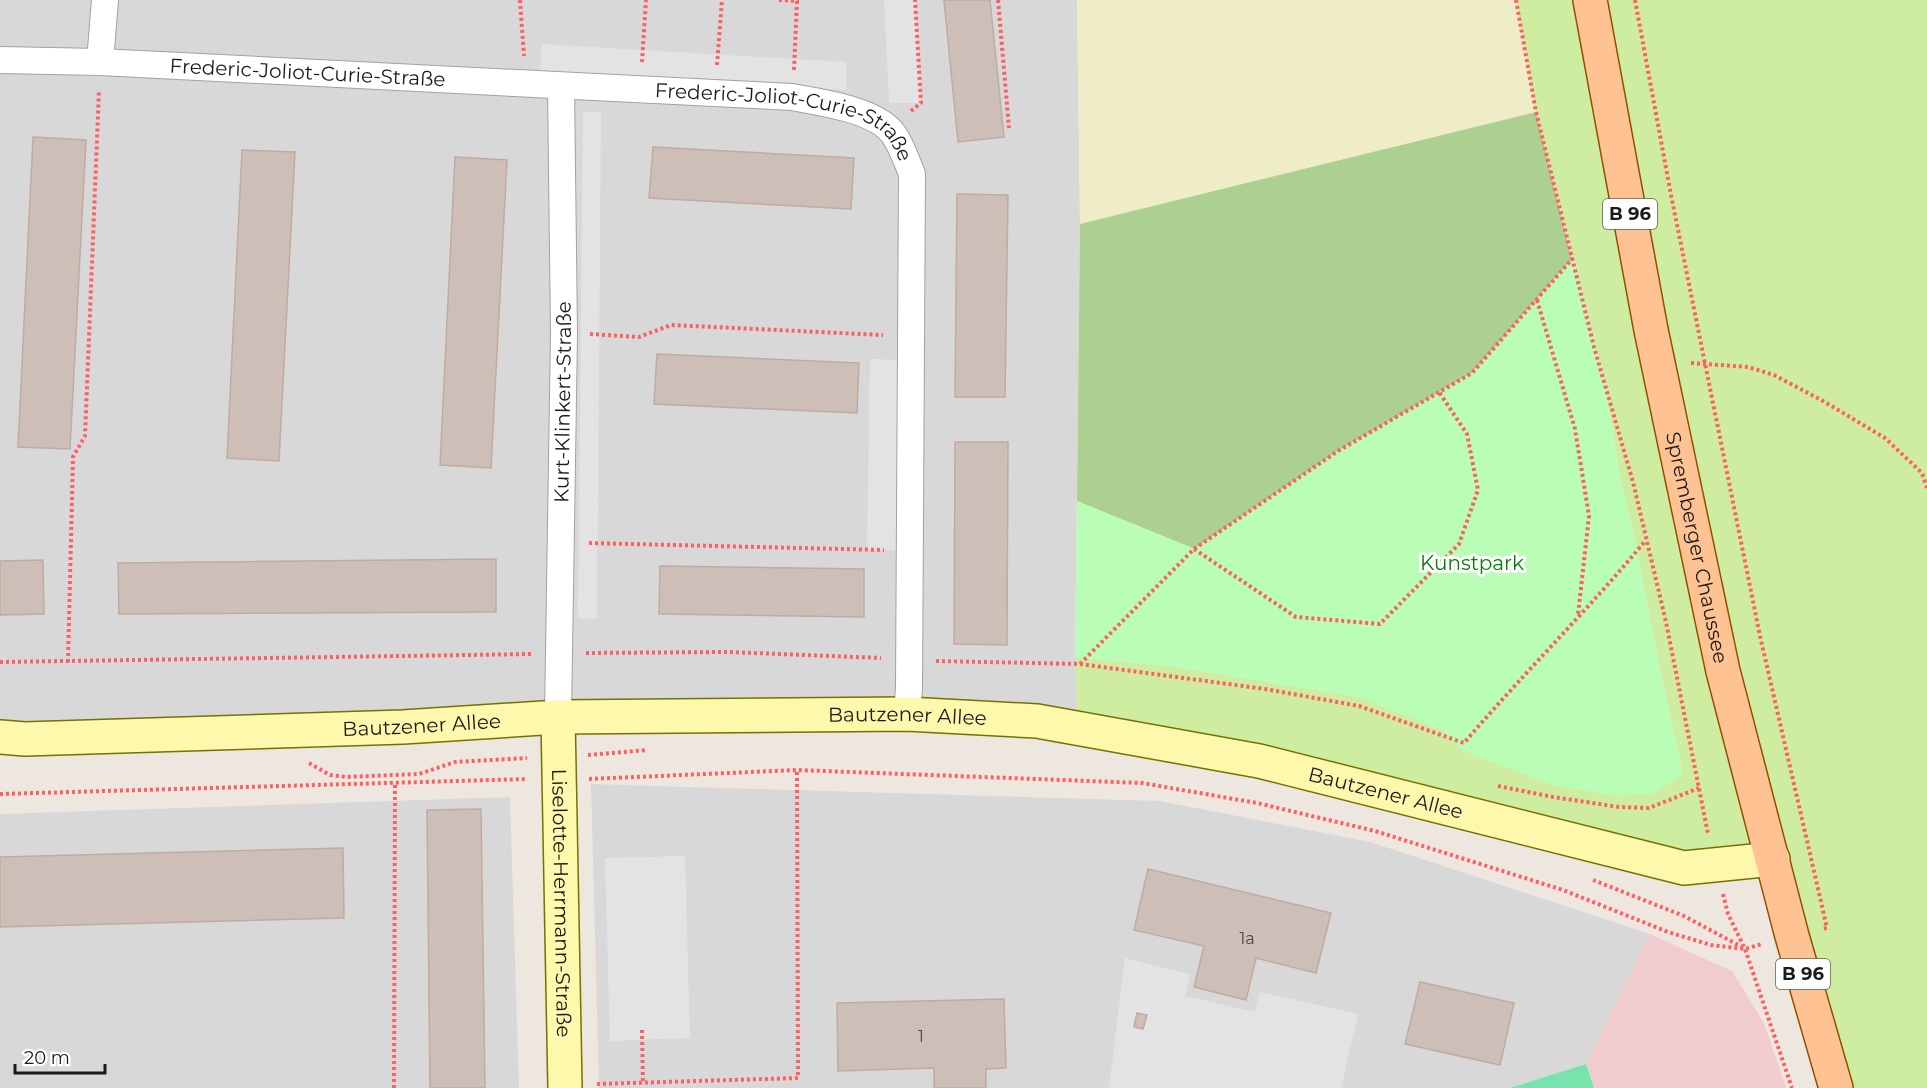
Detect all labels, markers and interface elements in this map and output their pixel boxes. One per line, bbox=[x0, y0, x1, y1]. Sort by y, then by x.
street label: Frederic-Joliot-Curie-Straße bbox=[169, 54, 446, 91]
street label: Frederic-Joliot-Curie-Straße bbox=[654, 78, 918, 165]
road number: B 96 bbox=[1603, 199, 1657, 229]
street label: Kurt-Klinkert-Straße bbox=[549, 301, 576, 503]
street label: Spremberger Chaussee bbox=[1661, 430, 1733, 666]
park label: Kunstpark bbox=[1420, 551, 1524, 575]
street label: Bautzener Allee bbox=[828, 702, 987, 730]
street label: Bautzener Allee bbox=[342, 709, 502, 741]
street label: Bautzener Allee bbox=[1306, 762, 1466, 824]
street label: Liselotte-Herrmann-Straße bbox=[547, 768, 576, 1038]
house number: 1a bbox=[1239, 929, 1255, 948]
road number: B 96 bbox=[1776, 959, 1830, 989]
house number: 1 bbox=[918, 1027, 924, 1046]
scale bar bbox=[15, 1037, 105, 1075]
text: 20 m bbox=[24, 1047, 70, 1069]

